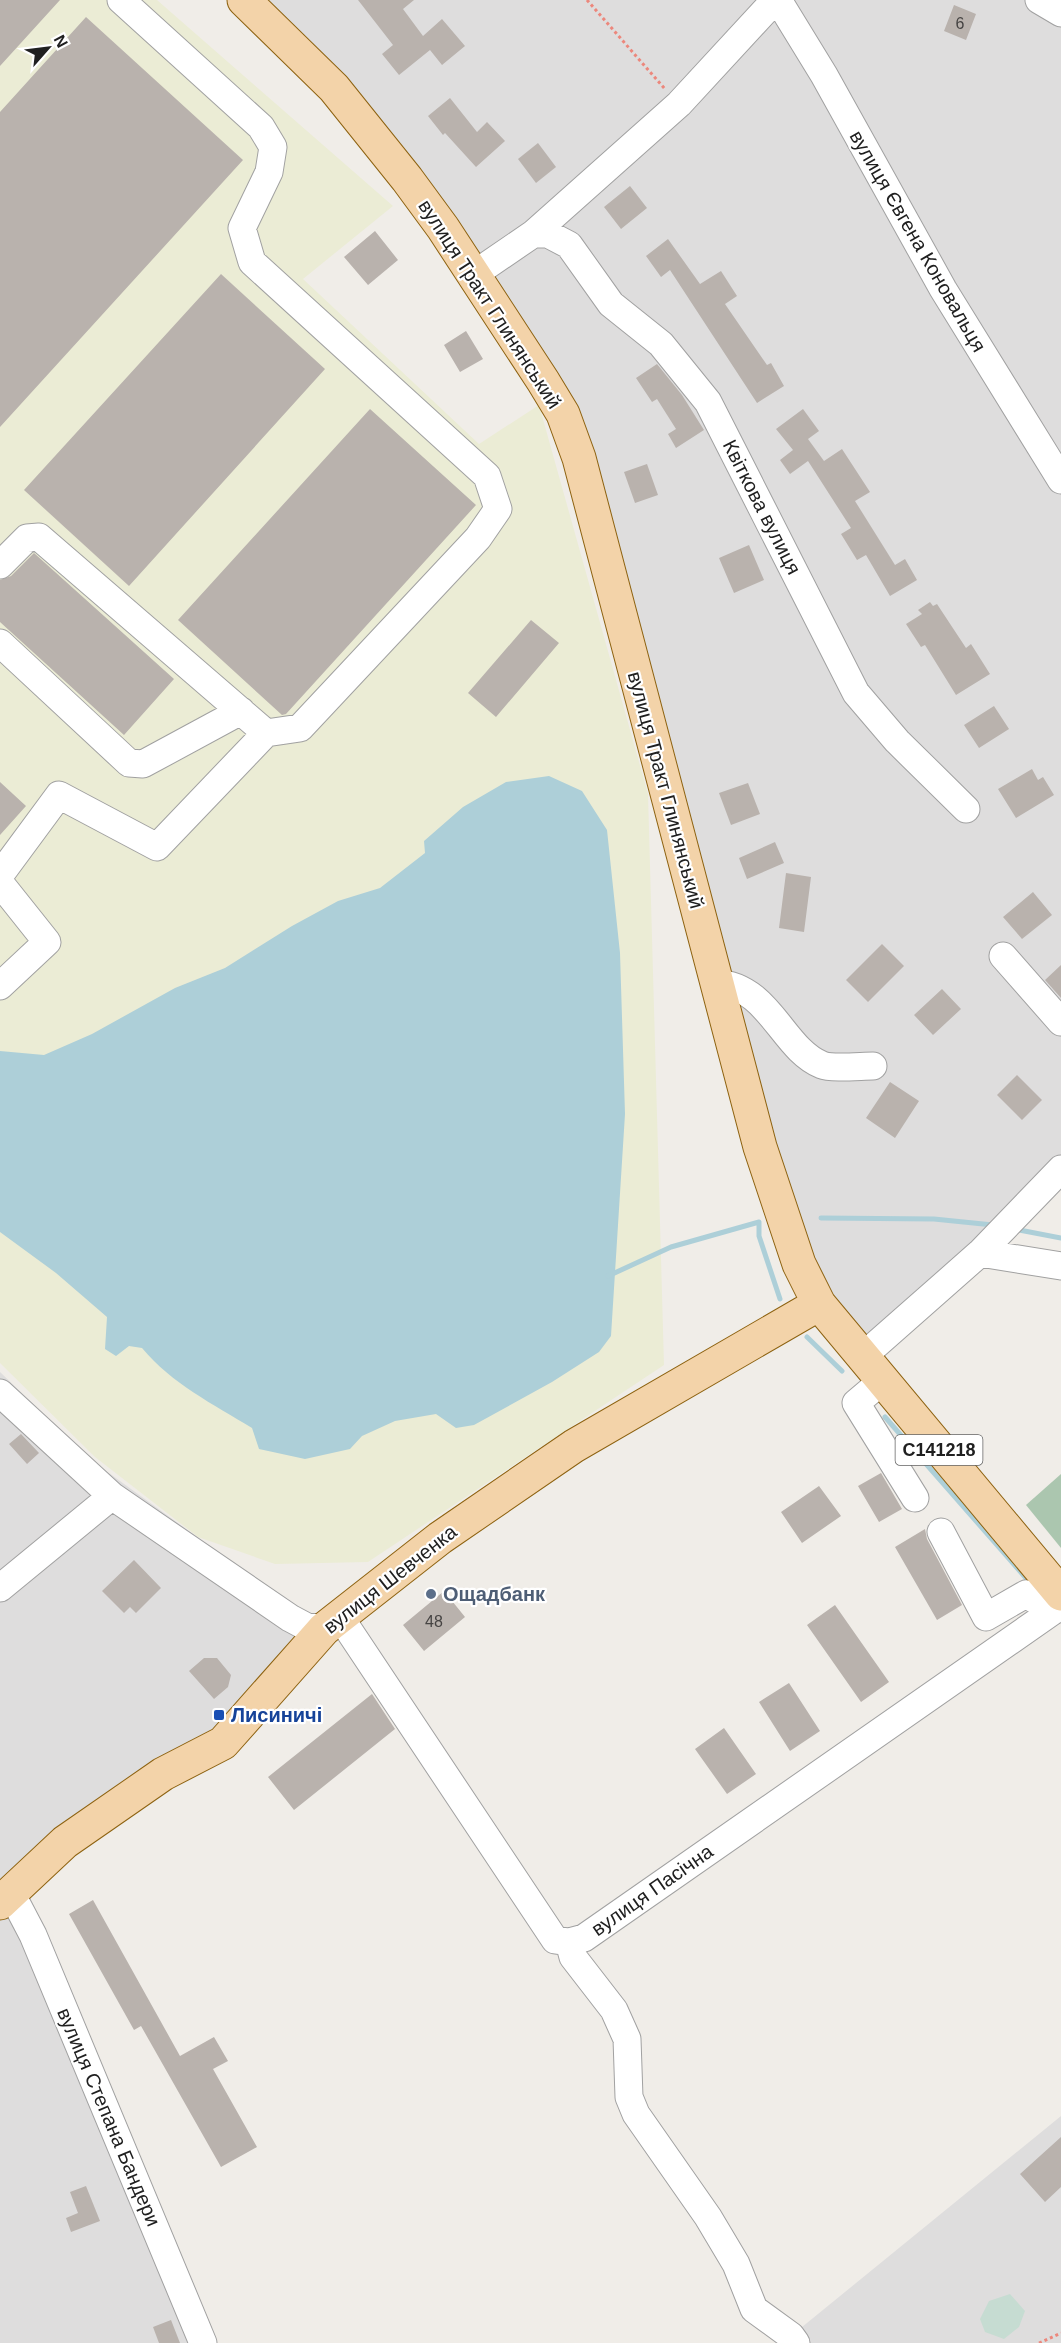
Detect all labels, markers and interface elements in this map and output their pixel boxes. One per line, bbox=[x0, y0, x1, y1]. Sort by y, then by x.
house number: 6 bbox=[956, 15, 965, 32]
north arrow bbox=[18, 18, 78, 78]
text: N bbox=[51, 32, 71, 50]
street label: вулиця Євгена Коновальця bbox=[845, 126, 991, 356]
street label: вулиця Тракт Глинянський bbox=[414, 196, 566, 412]
street label: Квіткова вулиця bbox=[719, 436, 805, 578]
street label: вулиця Тракт Глинянський bbox=[624, 669, 708, 911]
road number: С141218 bbox=[896, 1435, 982, 1465]
street label: вулиця Шевченка bbox=[319, 1520, 461, 1638]
place label: Ощадбанк bbox=[443, 1583, 546, 1605]
marker: Ощадбанк bbox=[424, 1587, 438, 1601]
house number: 48 bbox=[425, 1613, 443, 1630]
place label: Лисиничі bbox=[231, 1704, 322, 1726]
marker: Лисиничі bbox=[212, 1708, 226, 1722]
street label: вулиця Пасічна bbox=[587, 1839, 718, 1940]
street label: вулиця Степана Бандери bbox=[53, 2005, 165, 2229]

